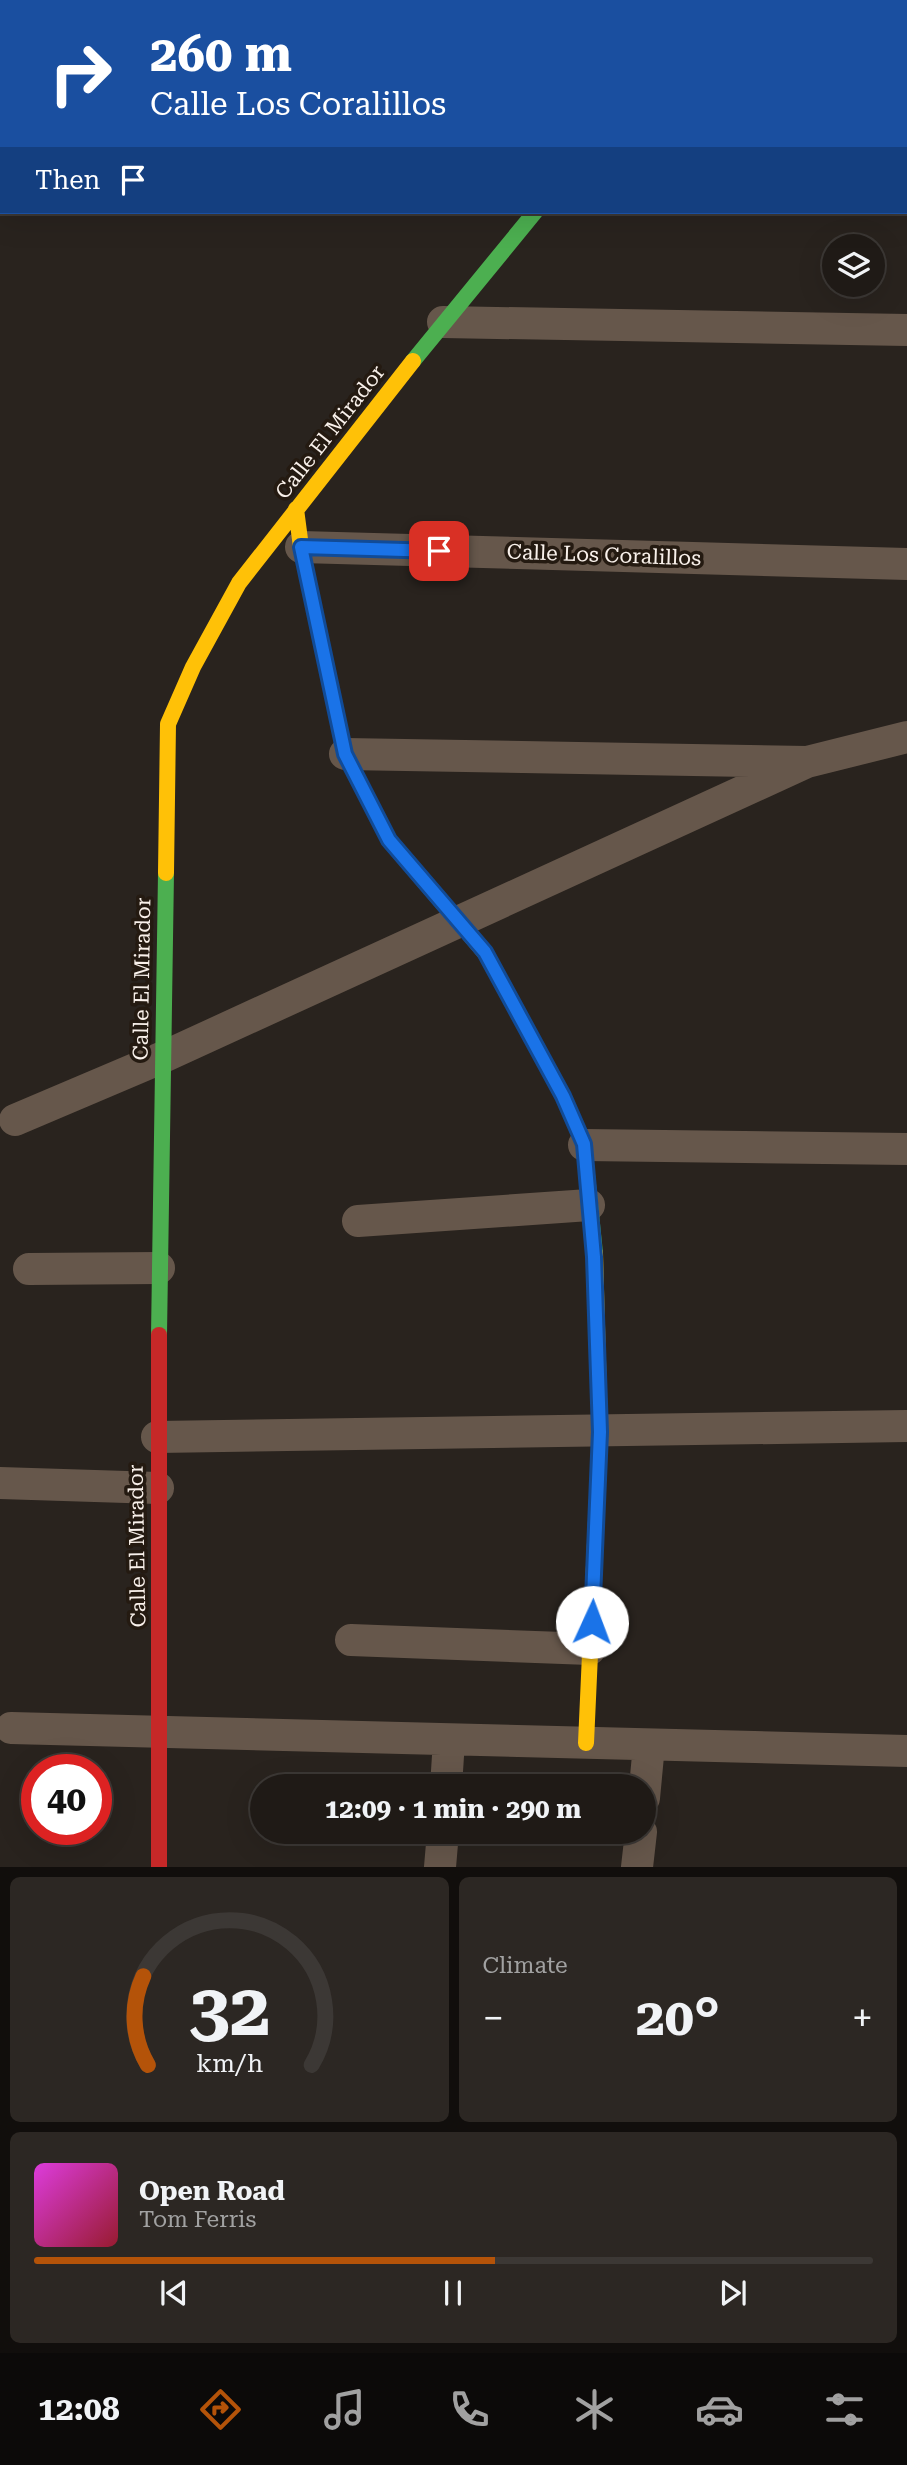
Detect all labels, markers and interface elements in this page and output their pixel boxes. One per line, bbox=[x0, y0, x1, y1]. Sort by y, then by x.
text: 260 m bbox=[150, 26, 292, 83]
icon: right bbox=[35, 28, 126, 119]
text: Calle Los Coralillos bbox=[150, 85, 446, 123]
icon: arrive bbox=[114, 161, 152, 199]
text: Then bbox=[35, 165, 100, 195]
map controls bbox=[822, 234, 885, 297]
button: layers bbox=[822, 234, 885, 297]
street label: Calle El Mirador bbox=[270, 360, 390, 504]
pin bbox=[409, 521, 469, 581]
icon: arrive bbox=[420, 532, 458, 570]
street label: Calle Los Coralillos bbox=[506, 540, 702, 570]
street label: Calle El Mirador bbox=[129, 897, 155, 1061]
street label: Calle El Mirador bbox=[124, 1464, 150, 1628]
position arrow bbox=[555, 1585, 629, 1659]
speed limit sign: 40 bbox=[21, 1754, 112, 1845]
text: 12:09 · 1 min · 290 m bbox=[325, 1794, 581, 1824]
text: Climate bbox=[483, 1952, 568, 1979]
text: 32 bbox=[188, 1969, 270, 2054]
text: 20° bbox=[636, 1987, 720, 2048]
text: − bbox=[483, 1996, 504, 2040]
text: + bbox=[852, 1996, 873, 2040]
text: km/h bbox=[196, 2049, 263, 2078]
text: Open Road bbox=[139, 2176, 285, 2206]
text: Tom Ferris bbox=[139, 2206, 256, 2233]
icon: previous bbox=[155, 2274, 193, 2312]
icon: pause bbox=[434, 2274, 472, 2312]
icon: next bbox=[714, 2274, 752, 2312]
icon: directions bbox=[196, 2385, 245, 2434]
icon: music bbox=[320, 2385, 369, 2434]
icon: phone bbox=[445, 2385, 494, 2434]
icon: climate bbox=[570, 2385, 619, 2434]
icon: car bbox=[695, 2385, 744, 2434]
icon: filters bbox=[820, 2385, 869, 2434]
text: 12:08 bbox=[38, 2390, 120, 2428]

